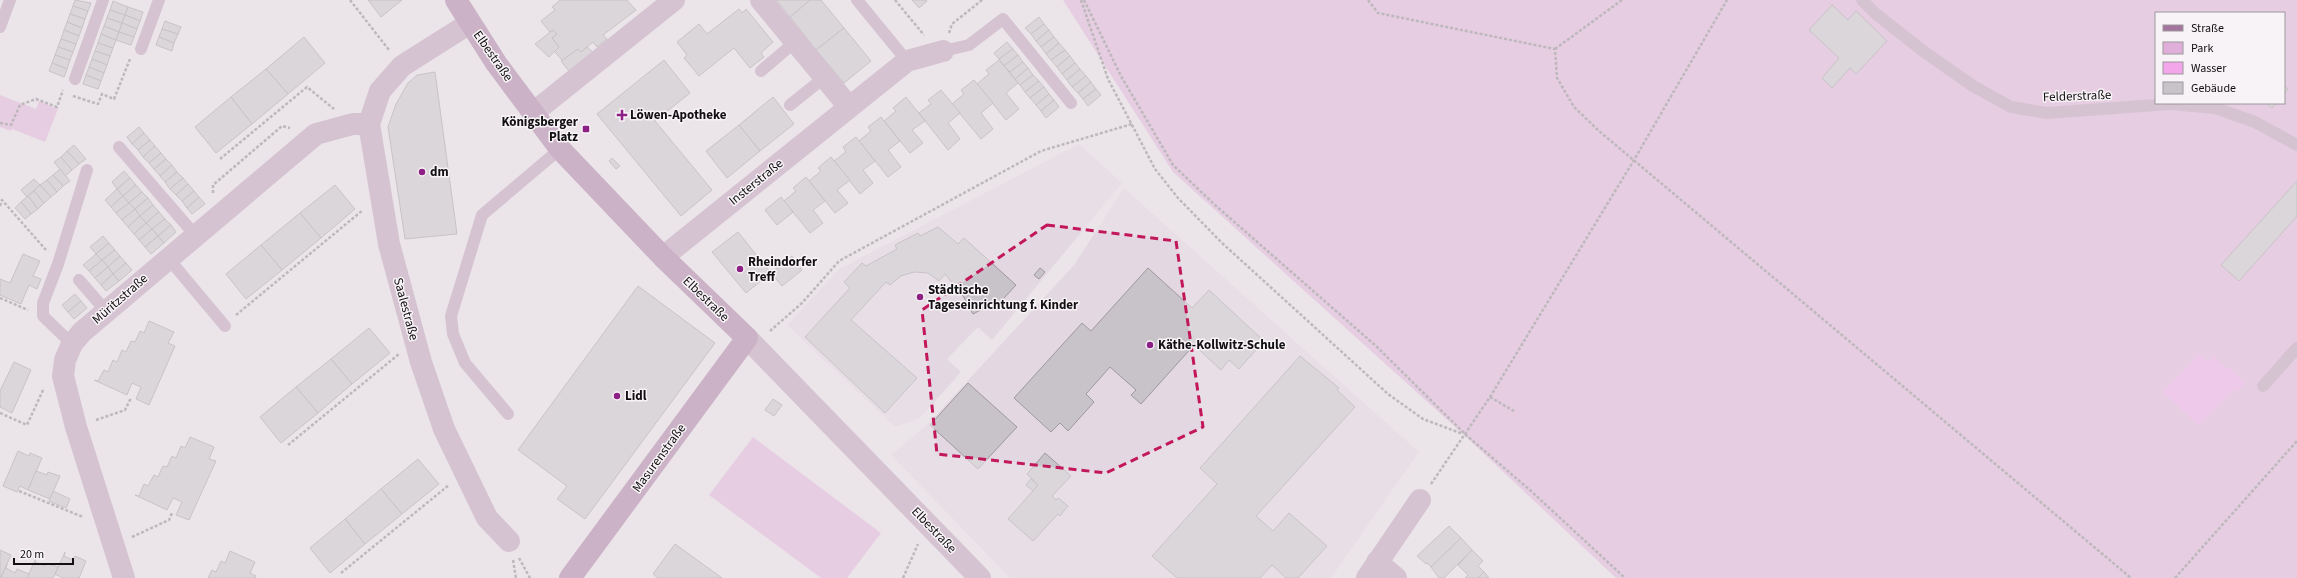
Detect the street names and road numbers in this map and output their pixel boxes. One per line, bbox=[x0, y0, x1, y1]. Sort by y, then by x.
street label: Elbestraße bbox=[469, 27, 517, 85]
street label: Felderstraße bbox=[2043, 86, 2111, 106]
street label: Insterstraße bbox=[725, 155, 787, 209]
street label: Müritzstraße bbox=[88, 270, 152, 328]
street label: Elbestraße bbox=[679, 272, 733, 326]
street label: Saalestraße bbox=[389, 276, 423, 342]
street label: Masurenstraße bbox=[628, 420, 690, 496]
street label: Elbestraße bbox=[907, 503, 961, 557]

